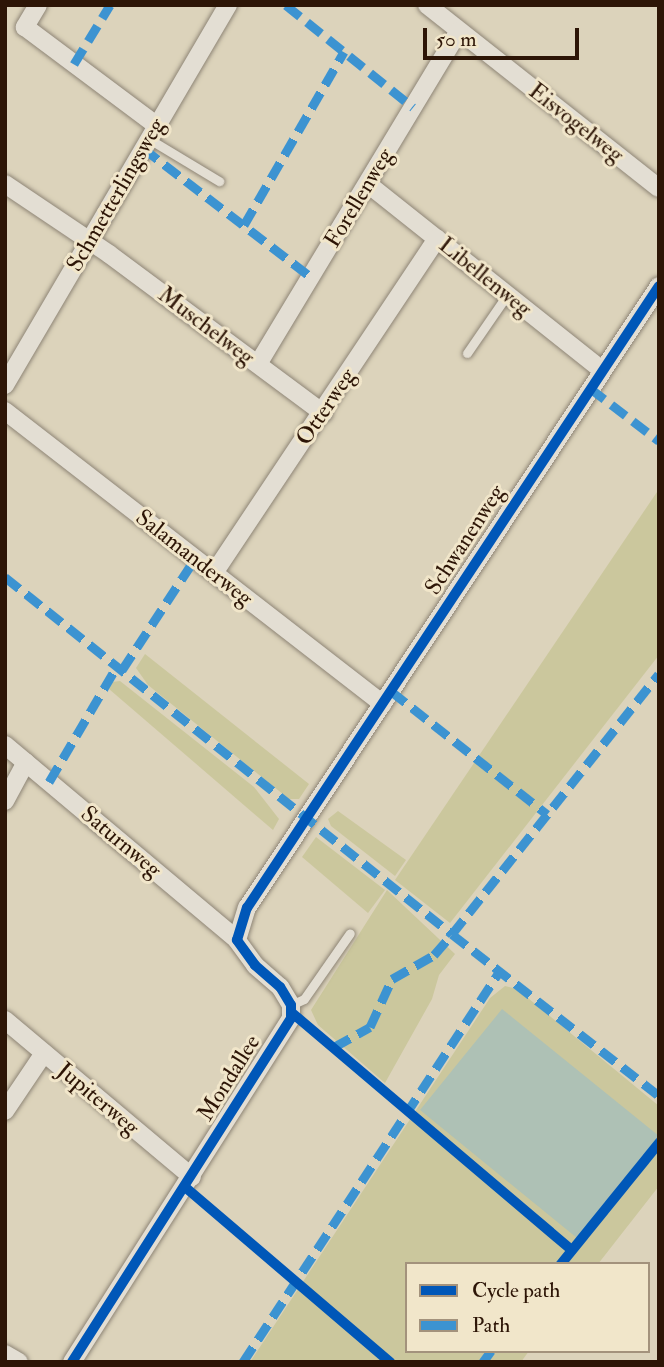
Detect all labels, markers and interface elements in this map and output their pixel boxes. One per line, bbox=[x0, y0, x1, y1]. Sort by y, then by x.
scale bar bbox=[426, 14, 582, 58]
text: 50 m bbox=[436, 26, 477, 53]
street label: Eisvogelweg bbox=[523, 77, 629, 169]
street label: Schmetterlingsweg bbox=[61, 113, 171, 277]
street label: Forellenweg bbox=[319, 143, 399, 253]
street label: Libellenweg bbox=[433, 231, 537, 323]
street label: Muschelweg bbox=[152, 281, 260, 371]
street label: Otterweg bbox=[290, 363, 362, 451]
street label: Schwanenweg bbox=[419, 480, 511, 600]
street label: Salamanderweg bbox=[130, 504, 258, 612]
street label: Saturnweg bbox=[75, 800, 167, 884]
street label: Mondallee bbox=[192, 1030, 266, 1126]
street label: Jupiterweg bbox=[51, 1057, 145, 1141]
legend bbox=[405, 1262, 650, 1353]
text: Cycle path bbox=[472, 1277, 560, 1304]
text: Path bbox=[472, 1312, 510, 1339]

